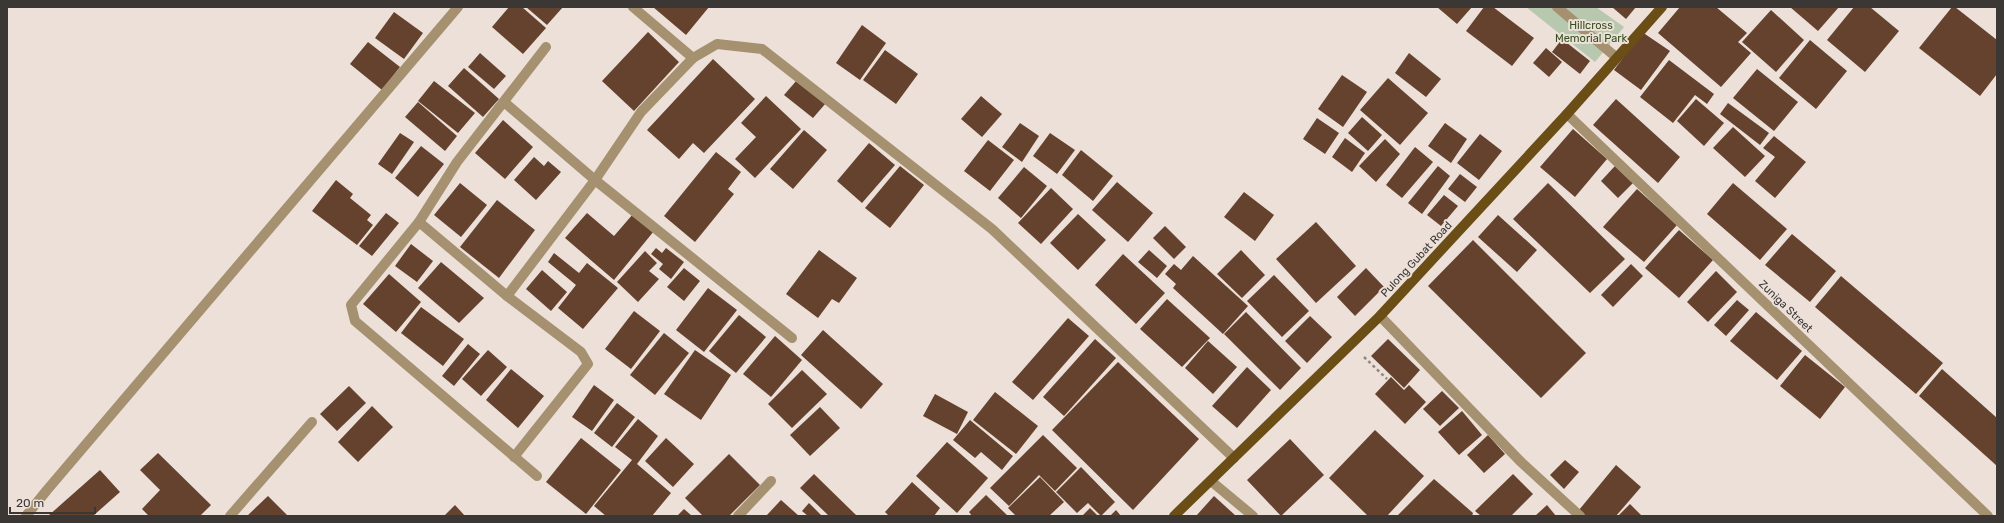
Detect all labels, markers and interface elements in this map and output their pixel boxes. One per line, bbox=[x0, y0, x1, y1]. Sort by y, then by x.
park label: Hillcross Memorial Park bbox=[1555, 19, 1627, 45]
street label: Pulong Gubat Road bbox=[1378, 219, 1455, 300]
street label: Zuniga Street bbox=[1756, 278, 1816, 336]
scale bar bbox=[10, 489, 95, 515]
text: 20 m bbox=[16, 496, 44, 510]

